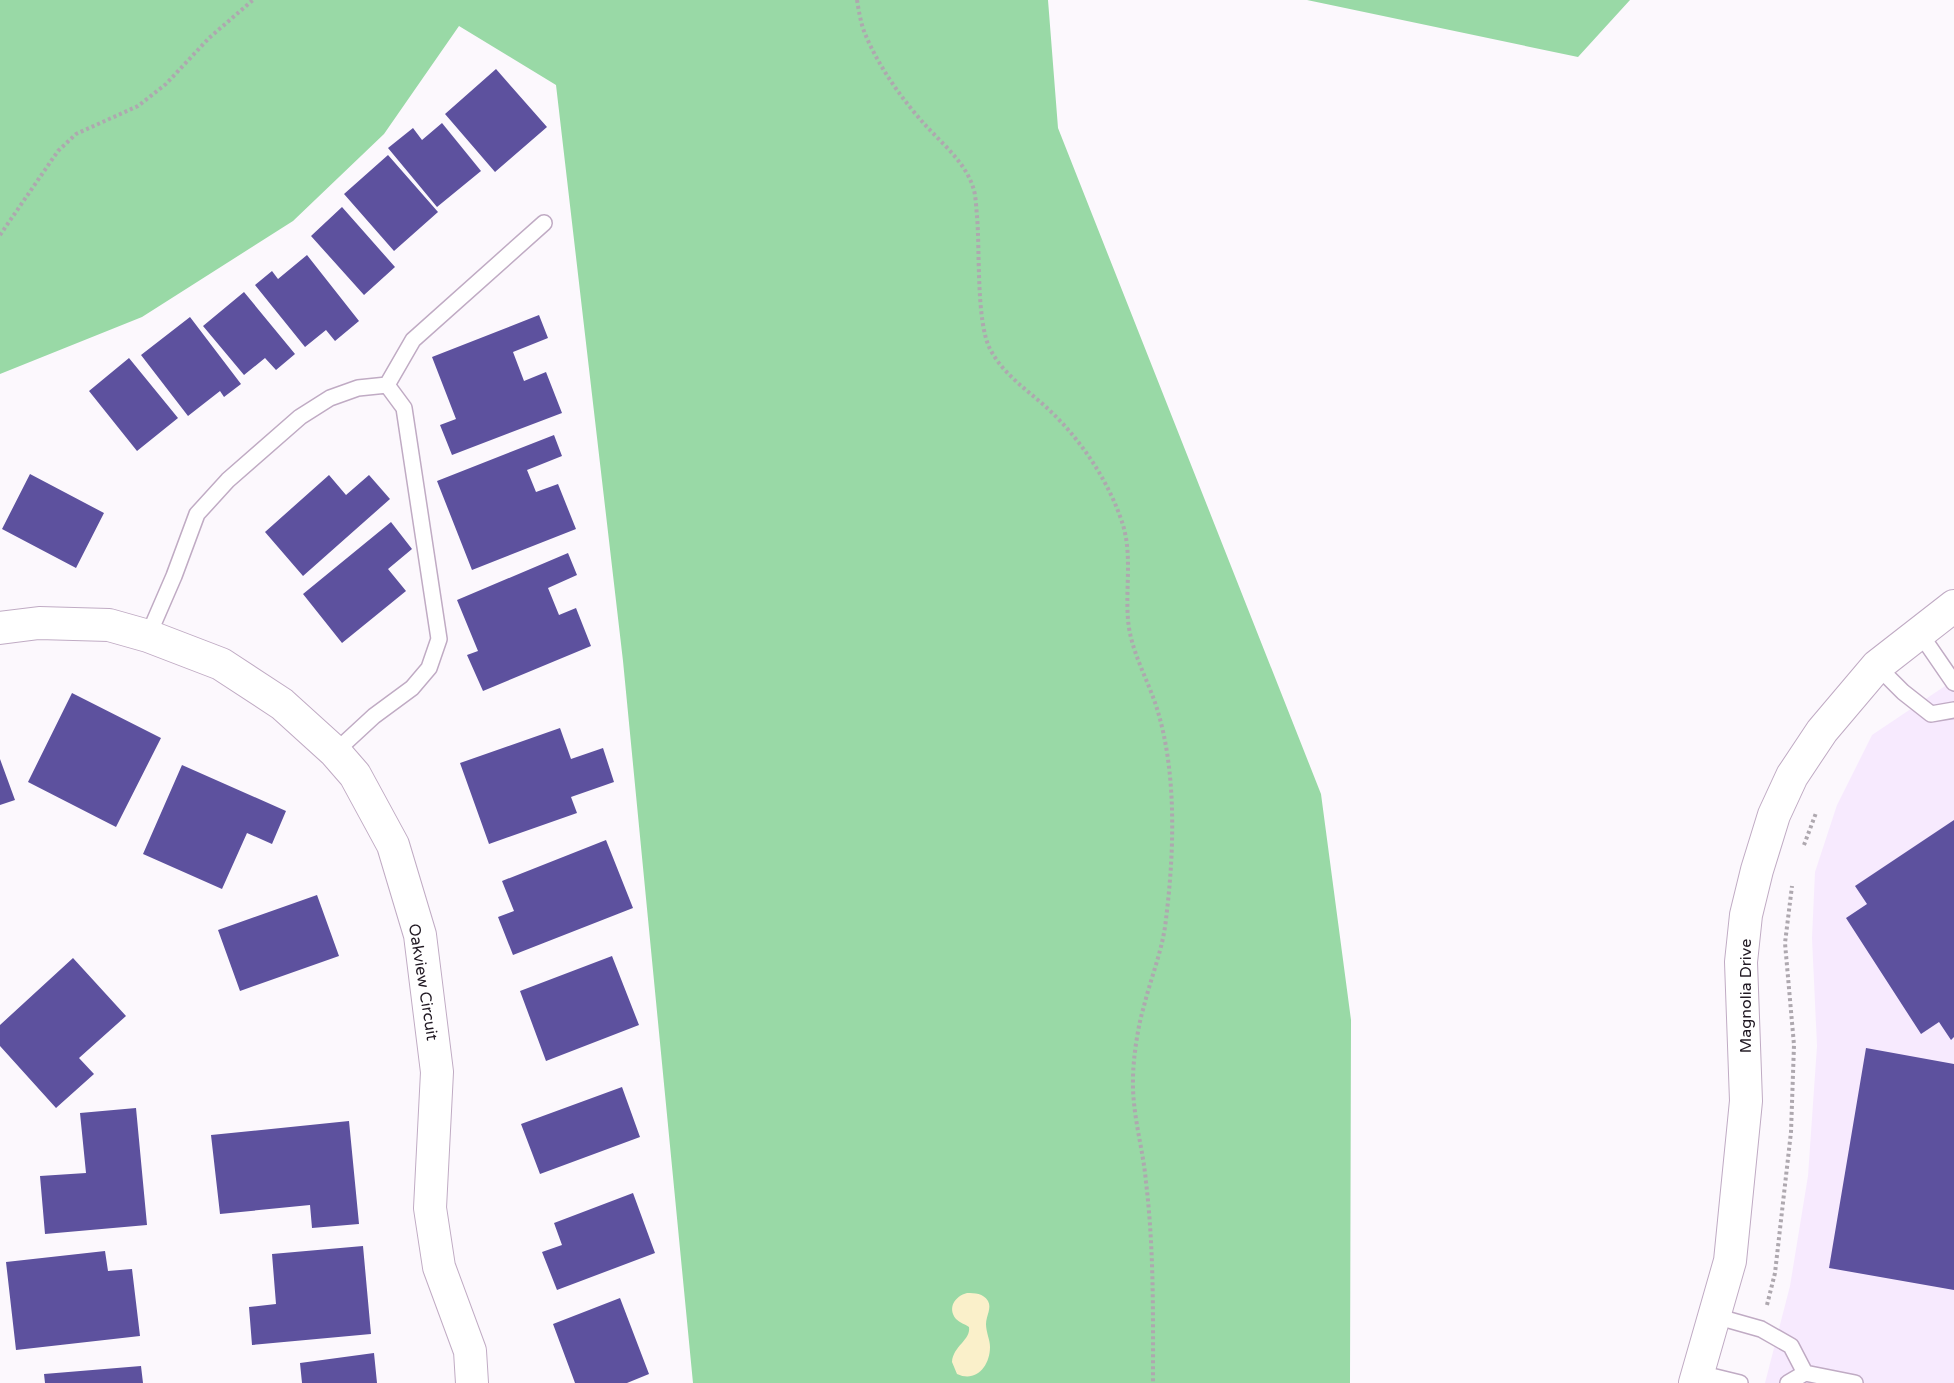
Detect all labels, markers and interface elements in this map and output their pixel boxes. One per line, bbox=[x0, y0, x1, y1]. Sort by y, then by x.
street label: Oakview Circuit bbox=[404, 922, 442, 1042]
street label: Magnolia Drive bbox=[1736, 939, 1756, 1053]

